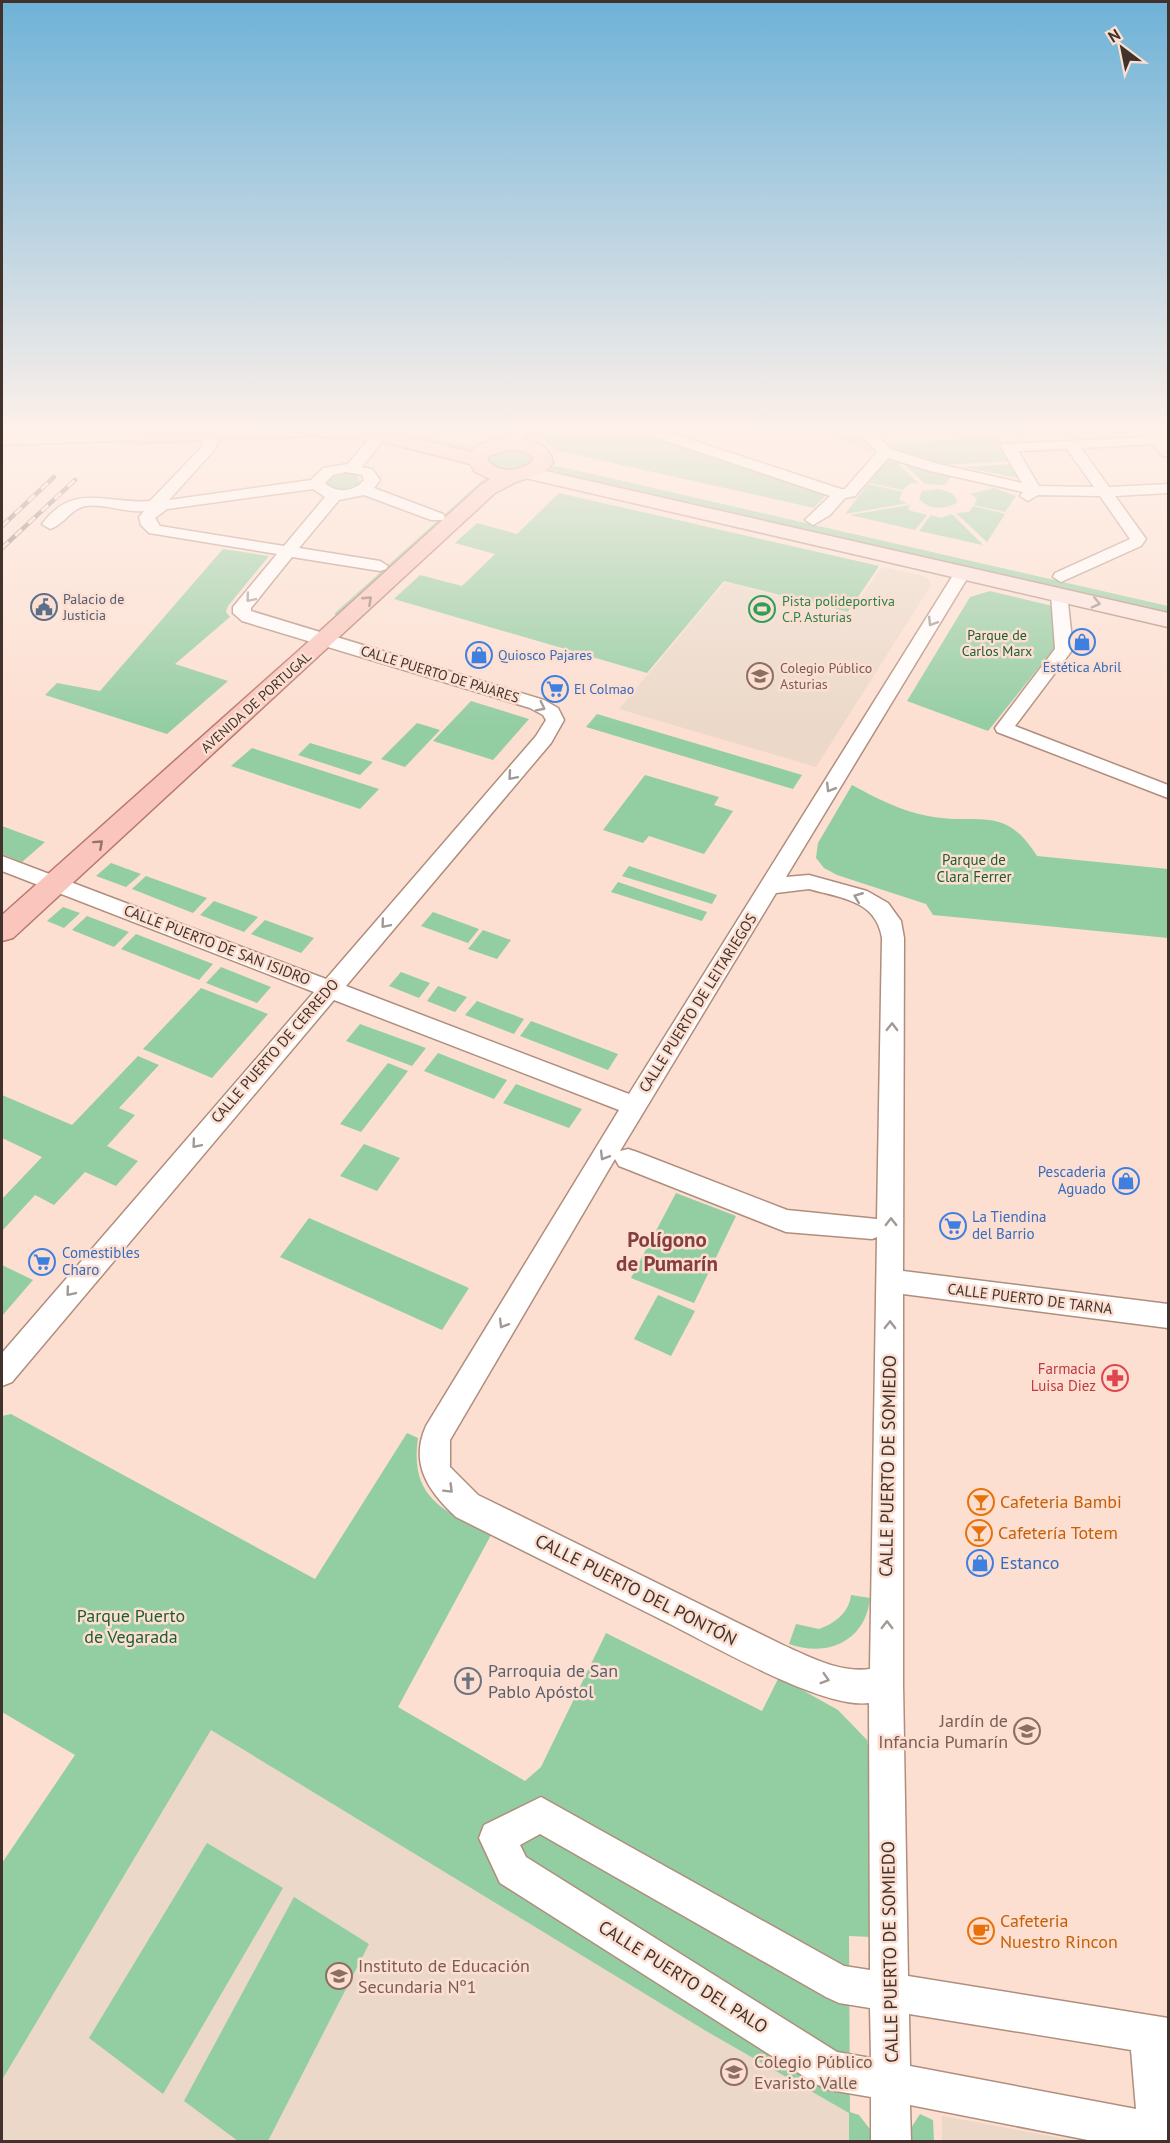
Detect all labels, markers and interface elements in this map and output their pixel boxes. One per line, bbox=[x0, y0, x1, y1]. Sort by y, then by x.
north arrow bbox=[1092, 18, 1152, 78]
text: N bbox=[1104, 24, 1124, 47]
place label: Palacio de Justicia bbox=[62, 590, 124, 624]
one-way arrow bbox=[246, 591, 257, 602]
public building icon: Palacio de Justicia bbox=[29, 592, 59, 622]
place label: Pista polideportiva C.P. Asturias bbox=[782, 592, 895, 626]
sports icon: Pista polideportiva C.P. Asturias bbox=[747, 594, 777, 624]
one-way arrow bbox=[361, 596, 372, 607]
one-way arrow bbox=[1091, 596, 1101, 609]
one-way arrow bbox=[928, 616, 940, 626]
park label: Parque de Carlos Marx bbox=[962, 626, 1032, 660]
shop icon: Estética Abril bbox=[1067, 627, 1097, 657]
shop icon: Quiosco Pajares bbox=[464, 640, 494, 670]
street label: CALLE PUERTO DE PAJARES bbox=[359, 641, 521, 707]
place label: Quiosco Pajares bbox=[498, 646, 592, 664]
street label: AVENIDA DE PORTUGAL bbox=[197, 648, 315, 756]
place label: Estética Abril bbox=[1043, 658, 1121, 676]
place label: Colegio Público Asturias bbox=[780, 659, 872, 693]
school or university icon: Colegio Público Asturias bbox=[745, 661, 775, 691]
supermarket icon: El Colmao bbox=[540, 674, 570, 704]
place label: El Colmao bbox=[574, 680, 634, 698]
one-way arrow bbox=[534, 700, 545, 711]
one-way arrow bbox=[508, 769, 519, 780]
one-way arrow bbox=[826, 782, 838, 792]
one-way arrow bbox=[92, 840, 103, 851]
park label: Parque de Clara Ferrer bbox=[936, 850, 1012, 886]
one-way arrow bbox=[853, 892, 864, 904]
street label: CALLE PUERTO DE SAN ISIDRO bbox=[121, 900, 313, 989]
street label: CALLE PUERTO DE LEITARIEGOS bbox=[635, 910, 761, 1096]
one-way arrow bbox=[381, 917, 392, 928]
street label: CALLE PUERTO DE CERREDO bbox=[207, 975, 342, 1127]
one-way arrow bbox=[886, 1023, 898, 1032]
one-way arrow bbox=[192, 1137, 203, 1148]
one-way arrow bbox=[599, 1150, 611, 1160]
place label: Pescaderia Aguado bbox=[1038, 1162, 1106, 1198]
shop icon: Pescaderia Aguado bbox=[1111, 1166, 1141, 1196]
place label: La Tiendina del Barrio bbox=[972, 1207, 1046, 1243]
supermarket icon: La Tiendina del Barrio bbox=[938, 1211, 968, 1241]
one-way arrow bbox=[885, 1218, 897, 1227]
district label: Polígono de Pumarín bbox=[616, 1226, 718, 1277]
place label: Comestibles Charo bbox=[62, 1243, 140, 1279]
supermarket icon: Comestibles Charo bbox=[27, 1247, 57, 1277]
street label: CALLE PUERTO DE TARNA bbox=[947, 1279, 1114, 1318]
one-way arrow bbox=[66, 1285, 77, 1296]
one-way arrow bbox=[499, 1318, 511, 1328]
one-way arrow bbox=[884, 1321, 896, 1330]
street label: CALLE PUERTO DE SOMIEDO bbox=[874, 1355, 901, 1577]
place label: Farmacia Luisa Diez bbox=[1031, 1359, 1096, 1395]
pharmacy icon: Farmacia Luisa Diez bbox=[1100, 1363, 1130, 1393]
one-way arrow bbox=[441, 1481, 452, 1492]
bar icon: Cafeteria Bambi bbox=[966, 1487, 996, 1517]
place label: Cafeteria Bambi bbox=[1000, 1490, 1122, 1513]
bar icon: Cafetería Totem bbox=[964, 1518, 994, 1548]
place label: Cafetería Totem bbox=[998, 1521, 1118, 1544]
street label: CALLE PUERTO DEL PONTÓN bbox=[532, 1529, 741, 1650]
shop icon: Estanco bbox=[965, 1548, 995, 1578]
place label: Estanco bbox=[1000, 1551, 1059, 1574]
park label: Parque Puerto de Vegarada bbox=[77, 1604, 185, 1648]
one-way arrow bbox=[880, 1621, 893, 1630]
place label: Parroquia de San Pablo Apóstol bbox=[488, 1659, 618, 1703]
church icon: Parroquia de San Pablo Apóstol bbox=[453, 1666, 483, 1696]
one-way arrow bbox=[819, 1672, 830, 1684]
place label: Jardín de Infancia Pumarín bbox=[878, 1709, 1008, 1753]
school or university icon: Jardín de Infancia Pumarín bbox=[1012, 1716, 1042, 1746]
street label: CALLE PUERTO DE SOMIEDO bbox=[876, 1841, 903, 2063]
place label: Cafeteria Nuestro Rincon bbox=[1000, 1909, 1118, 1953]
street label: CALLE PUERTO DEL PALO bbox=[594, 1915, 772, 2038]
cafe icon: Cafeteria Nuestro Rincon bbox=[966, 1916, 996, 1946]
place label: Instituto de Educación Secundaria Nº1 bbox=[358, 1954, 530, 1998]
school or university icon: Instituto de Educación Secundaria Nº1 bbox=[324, 1961, 354, 1991]
place label: Colegio Público Evaristo Valle bbox=[754, 2050, 873, 2094]
school or university icon: Colegio Público Evaristo Valle bbox=[719, 2057, 749, 2087]

